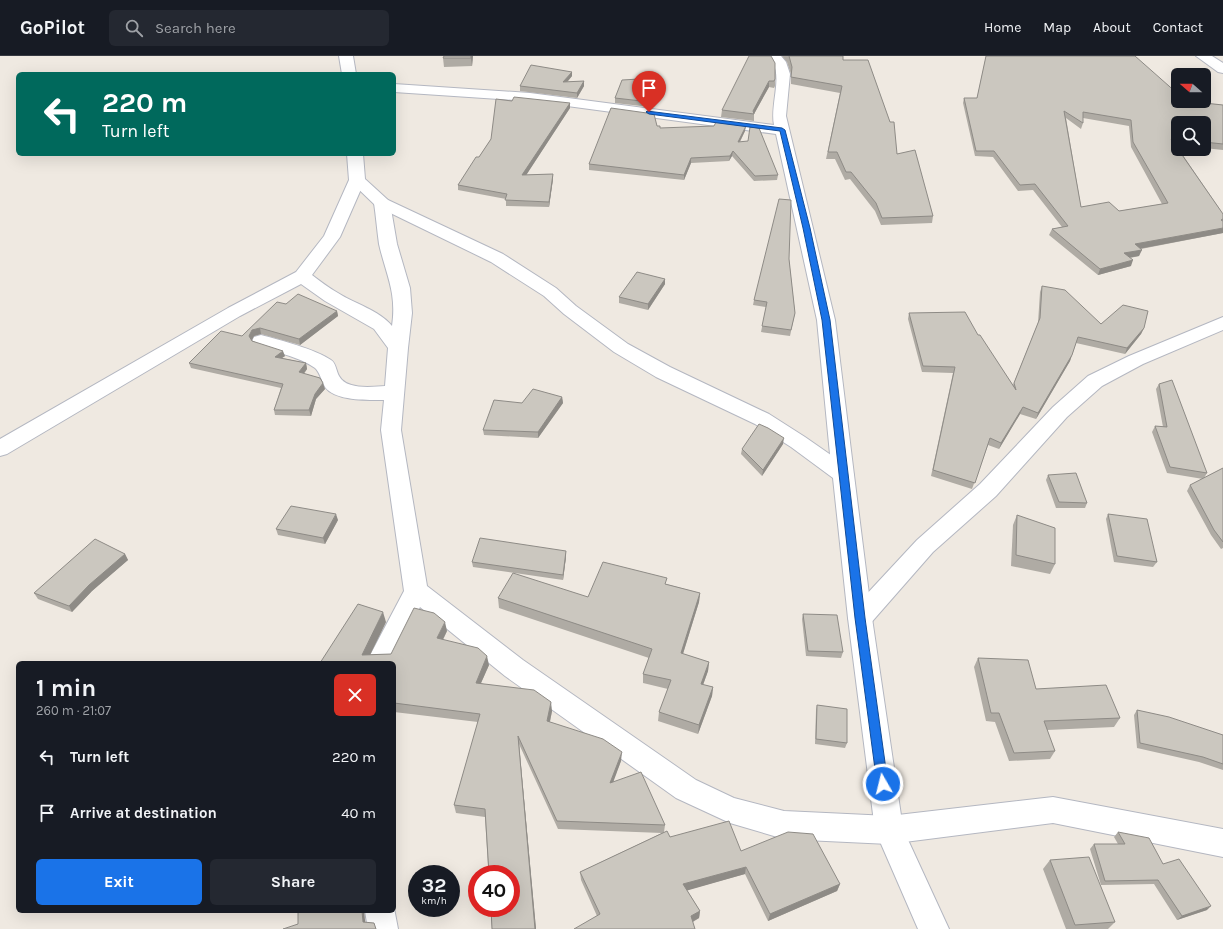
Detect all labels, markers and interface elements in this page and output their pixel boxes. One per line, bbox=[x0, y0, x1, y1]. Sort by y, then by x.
search box bbox=[109, 10, 389, 46]
text: GoPilot bbox=[20, 17, 85, 39]
icon: search bbox=[123, 17, 145, 39]
text: Search here bbox=[155, 19, 236, 37]
text: Home bbox=[984, 19, 1021, 36]
text: Map bbox=[1043, 19, 1071, 36]
text: About bbox=[1093, 19, 1131, 36]
text: Contact bbox=[1153, 19, 1203, 36]
north arrow bbox=[1171, 68, 1211, 108]
map controls bbox=[1171, 68, 1211, 156]
pin bbox=[632, 71, 666, 112]
icon: arrive bbox=[638, 77, 660, 99]
text: 220 m bbox=[102, 86, 187, 119]
icon: left bbox=[36, 88, 88, 140]
button: search bbox=[1171, 116, 1211, 156]
text: Turn left bbox=[102, 120, 170, 142]
text: 1 min bbox=[36, 674, 96, 702]
button: close bbox=[334, 674, 376, 716]
text: 260 m · 21:07 bbox=[36, 703, 111, 718]
icon: left bbox=[36, 746, 58, 768]
text: Turn left bbox=[70, 748, 129, 766]
text: 220 m bbox=[332, 748, 376, 766]
position arrow bbox=[862, 763, 904, 805]
icon: arrive bbox=[36, 802, 58, 824]
text: Arrive at destination bbox=[70, 804, 217, 822]
text: 40 m bbox=[341, 804, 376, 822]
button: Exit bbox=[36, 859, 202, 905]
button: Share bbox=[210, 859, 376, 905]
speed limit sign: 40 bbox=[468, 865, 520, 917]
text: 32 bbox=[422, 874, 446, 897]
text: km/h bbox=[421, 895, 447, 907]

